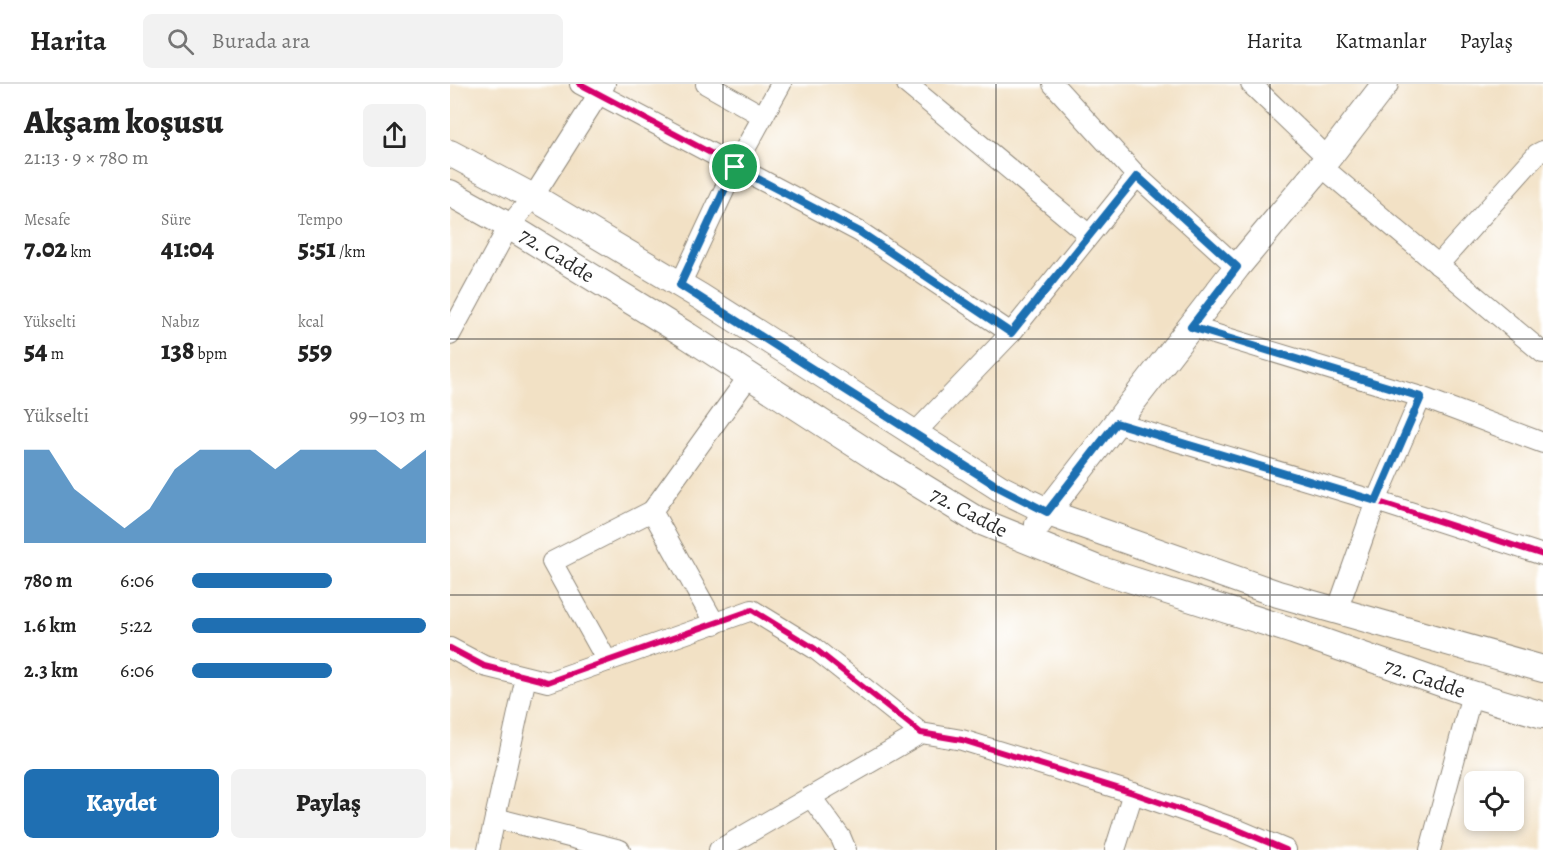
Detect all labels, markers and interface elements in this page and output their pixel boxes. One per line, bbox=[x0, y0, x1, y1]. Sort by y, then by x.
search box bbox=[143, 14, 563, 68]
text: Harita bbox=[30, 22, 107, 60]
icon: search bbox=[164, 25, 197, 58]
text: Burada ara bbox=[212, 26, 310, 56]
text: Harita bbox=[1246, 27, 1302, 55]
text: Katmanlar bbox=[1335, 27, 1427, 55]
text: Paylaş bbox=[1460, 27, 1513, 55]
text: Akşam koşusu bbox=[24, 99, 223, 144]
button: share bbox=[363, 104, 426, 167]
pin bbox=[709, 141, 760, 192]
text: 21:13 · 9 × 780 m bbox=[24, 144, 149, 171]
icon: arrive bbox=[718, 150, 751, 183]
text: Mesafe bbox=[24, 209, 70, 231]
text: Süre bbox=[161, 209, 191, 231]
text: Tempo bbox=[298, 209, 343, 231]
street label: 72. Cadde bbox=[514, 221, 600, 289]
text: 7.02 bbox=[24, 231, 67, 266]
text: 41:04 bbox=[161, 231, 214, 266]
text: 5:51 bbox=[298, 231, 336, 266]
text: km bbox=[67, 241, 92, 263]
text: /km bbox=[336, 241, 366, 263]
text: Yükselti bbox=[24, 311, 76, 333]
text: Nabız bbox=[161, 311, 200, 333]
text: kcal bbox=[298, 311, 324, 333]
text: 54 bbox=[24, 333, 48, 368]
text: 138 bbox=[161, 333, 194, 368]
text: 559 bbox=[298, 333, 332, 368]
text: m bbox=[48, 343, 64, 365]
text: bpm bbox=[194, 343, 227, 365]
text: Yükselti bbox=[24, 402, 89, 429]
text: 99–103 m bbox=[349, 402, 426, 429]
street label: 72. Cadde bbox=[925, 480, 1013, 544]
text: 780 m bbox=[24, 567, 72, 594]
text: 6:06 bbox=[120, 567, 154, 594]
text: 1.6 km bbox=[24, 612, 77, 639]
text: 5:22 bbox=[120, 612, 152, 639]
street label: 72. Cadde bbox=[1381, 651, 1469, 705]
text: 2.3 km bbox=[24, 657, 78, 684]
text: 6:06 bbox=[120, 657, 154, 684]
button: Kaydet bbox=[24, 769, 219, 838]
button: Paylaş bbox=[231, 769, 426, 838]
map controls bbox=[1464, 771, 1524, 831]
button: locate bbox=[1464, 771, 1524, 831]

